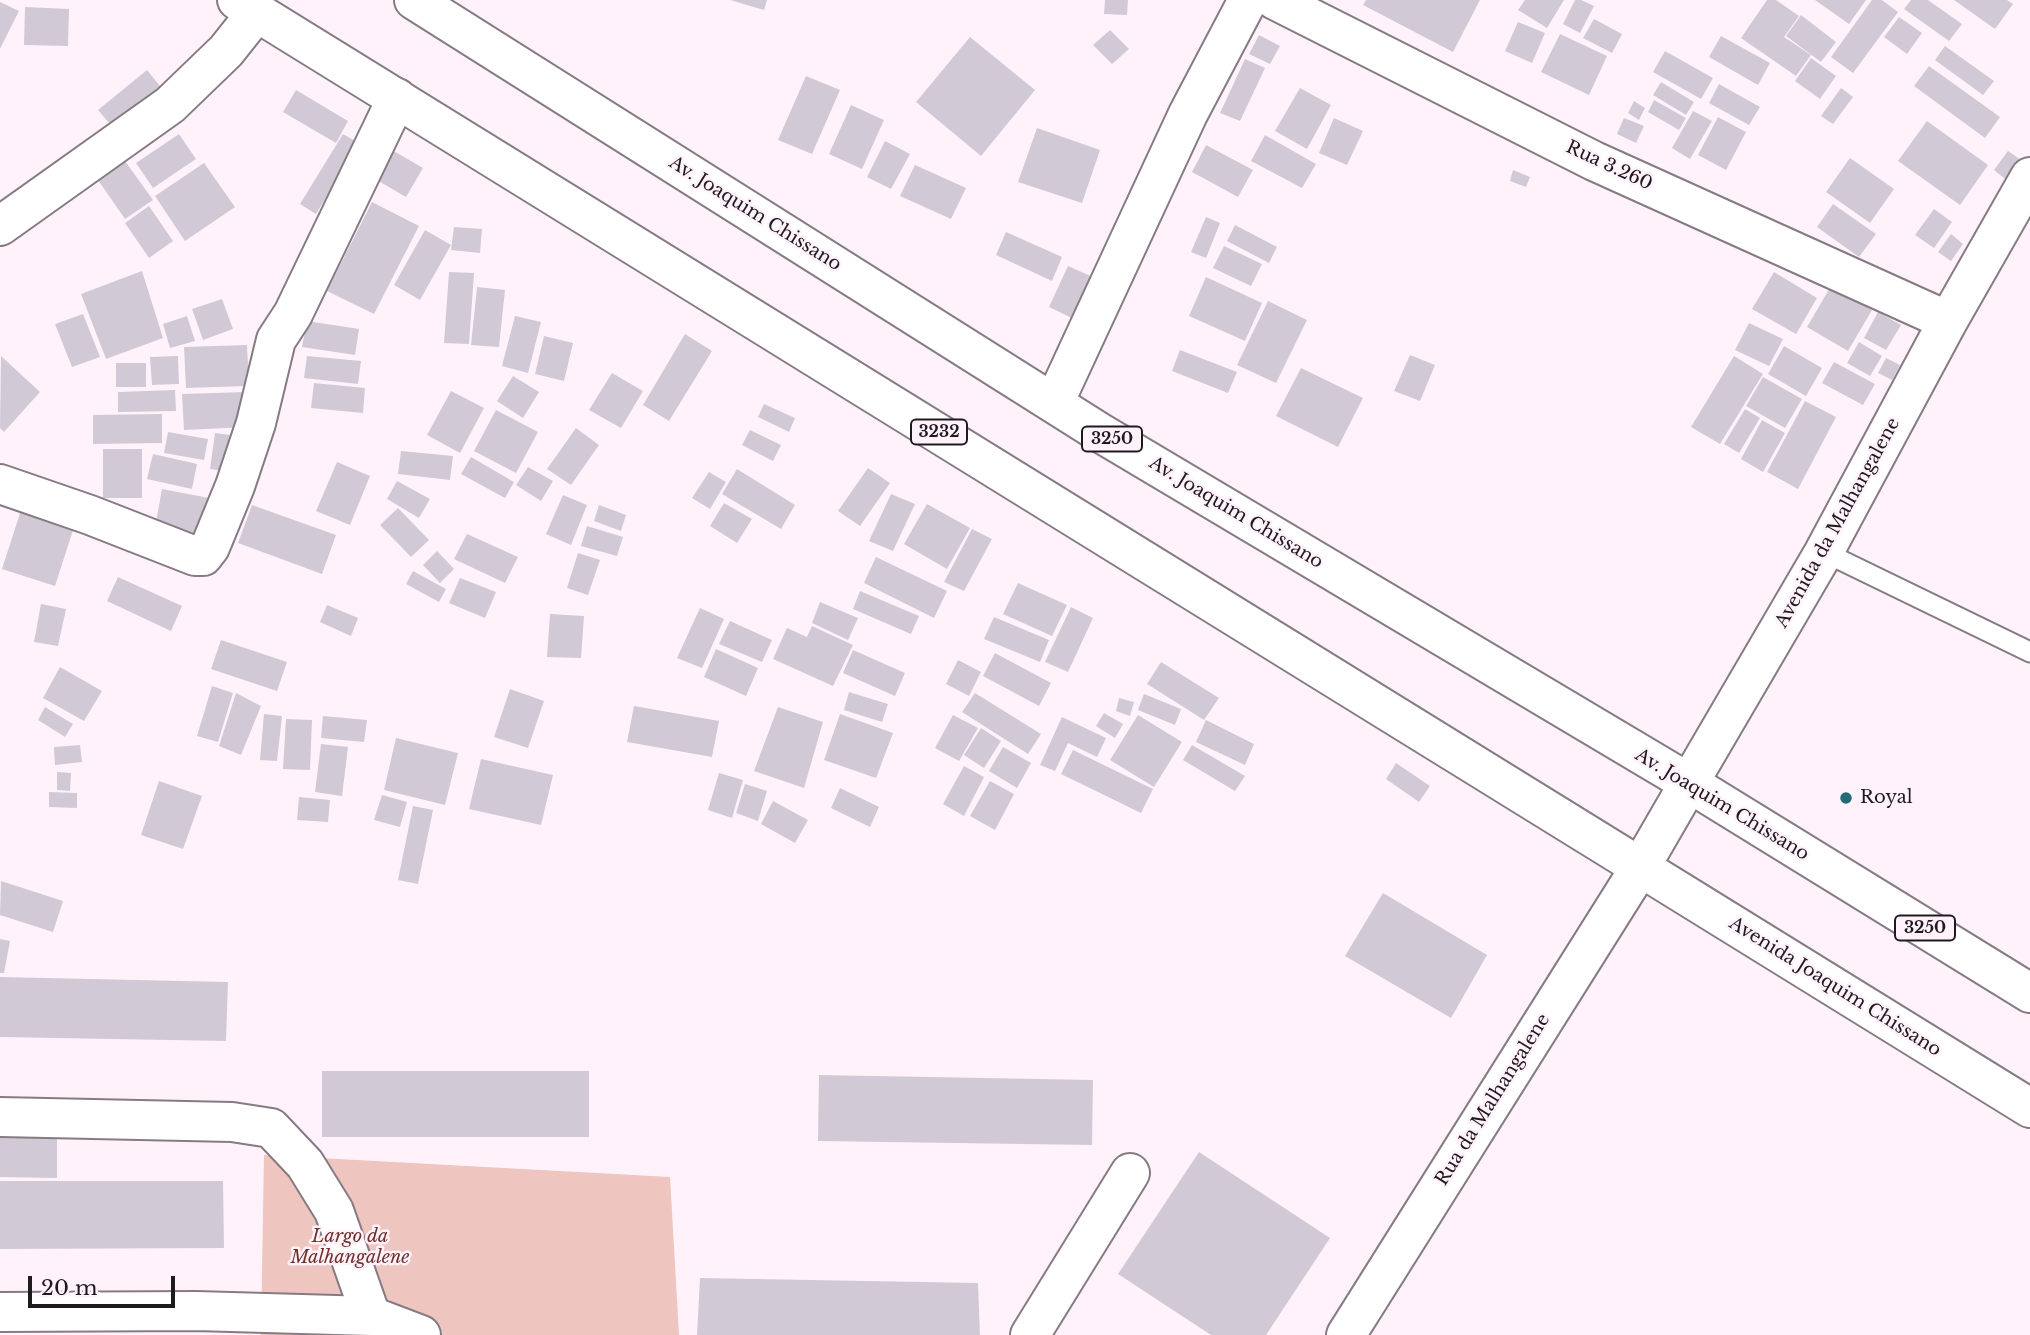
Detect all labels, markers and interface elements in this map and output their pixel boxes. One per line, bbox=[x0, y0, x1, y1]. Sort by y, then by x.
street label: Rua 3.260 bbox=[1562, 137, 1656, 195]
street label: Av. Joaquim Chissano bbox=[665, 152, 845, 276]
street label: Avenida da Malhangalene bbox=[1771, 414, 1905, 632]
road number: 3232 bbox=[911, 420, 967, 444]
road number: 3250 bbox=[1082, 426, 1142, 452]
street label: Av. Joaquim Chissano bbox=[1145, 452, 1327, 574]
street label: Av. Joaquim Chissano bbox=[1631, 744, 1813, 866]
place label: Royal bbox=[1860, 787, 1913, 809]
marker: Royal bbox=[1838, 790, 1854, 806]
street label: Avenida Joaquim Chissano bbox=[1725, 913, 1945, 1061]
road number: 3250 bbox=[1895, 916, 1955, 940]
street label: Rua da Malhangalene bbox=[1431, 1010, 1555, 1190]
park label: Largo da Malhangalene bbox=[291, 1226, 409, 1268]
scale bar bbox=[32, 1262, 178, 1306]
text: 20 m bbox=[41, 1275, 98, 1301]

